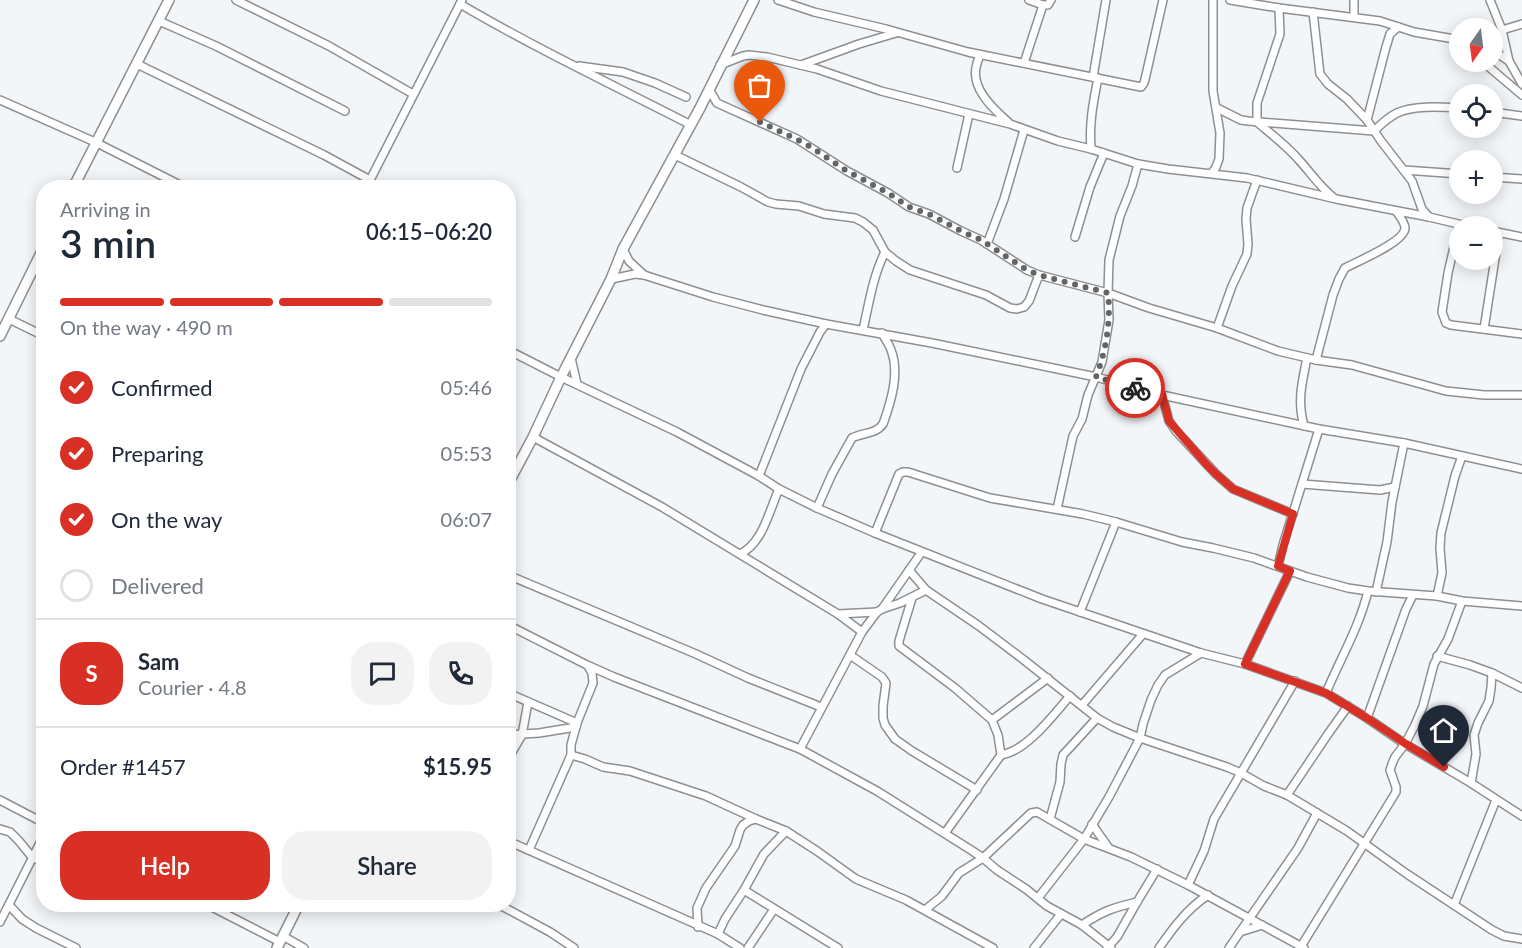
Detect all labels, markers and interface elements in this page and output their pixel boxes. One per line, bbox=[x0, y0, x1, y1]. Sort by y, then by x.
north arrow bbox=[1449, 18, 1503, 72]
map controls bbox=[1449, 18, 1503, 270]
pin bbox=[734, 60, 785, 122]
icon: bag bbox=[743, 69, 776, 102]
button: locate bbox=[1449, 84, 1503, 138]
button: + bbox=[1449, 150, 1503, 204]
text: Arriving in bbox=[60, 197, 151, 221]
button: − bbox=[1449, 216, 1503, 270]
text: 06:15–06:20 bbox=[366, 218, 492, 245]
text: 3 min bbox=[60, 220, 156, 266]
text: On the way · 490 m bbox=[60, 315, 233, 339]
courier bbox=[1105, 358, 1165, 418]
icon: check bbox=[60, 371, 93, 404]
icon: bike bbox=[1119, 372, 1152, 405]
text: Confirmed bbox=[111, 374, 213, 401]
text: 05:46 bbox=[441, 375, 492, 399]
icon: check bbox=[60, 437, 93, 470]
text: Preparing bbox=[111, 440, 203, 467]
text: 05:53 bbox=[441, 441, 492, 465]
icon: check bbox=[60, 503, 93, 536]
text: On the way bbox=[111, 506, 222, 533]
text: 06:07 bbox=[441, 507, 492, 531]
text: Delivered bbox=[111, 572, 204, 599]
button: chat bbox=[351, 642, 414, 705]
button: phone bbox=[429, 642, 492, 705]
text: Sam bbox=[138, 648, 180, 675]
text: S bbox=[85, 660, 98, 687]
text: Courier · 4.8 bbox=[138, 675, 247, 699]
pin bbox=[1418, 705, 1469, 767]
icon: home bbox=[1427, 714, 1460, 747]
text: Order #1457 bbox=[60, 753, 186, 780]
text: $15.95 bbox=[423, 753, 492, 780]
button: Help bbox=[60, 831, 270, 900]
button: Share bbox=[282, 831, 492, 900]

